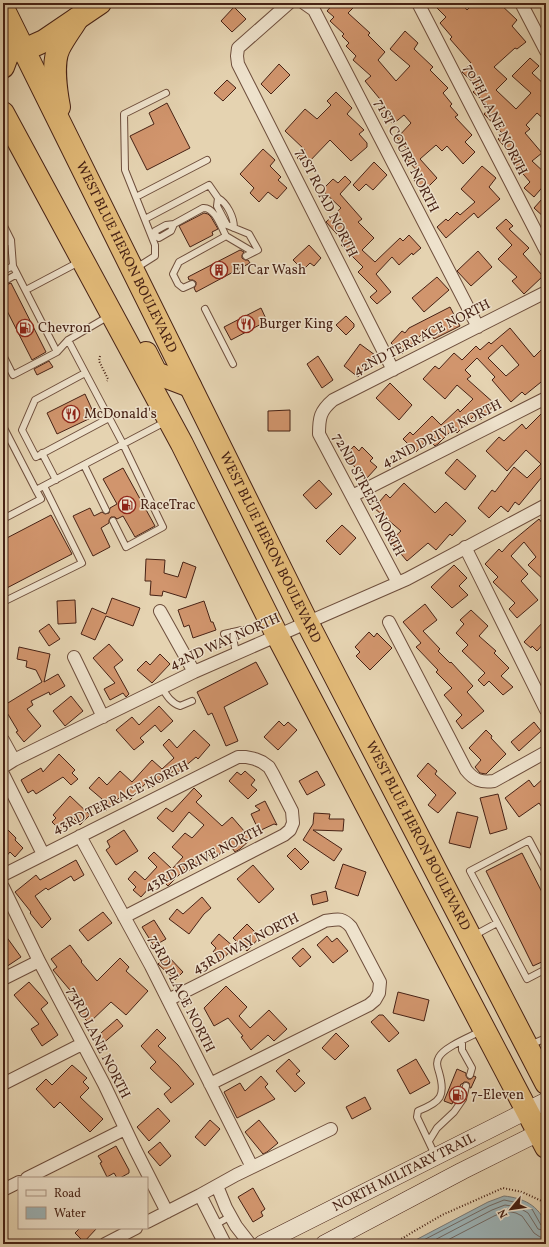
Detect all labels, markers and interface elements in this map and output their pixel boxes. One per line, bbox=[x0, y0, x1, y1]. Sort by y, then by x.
street label: 70TH LANE NORTH bbox=[459, 61, 531, 179]
street label: 71ST COURT NORTH bbox=[369, 96, 443, 216]
street label: 71ST ROAD NORTH bbox=[290, 145, 362, 261]
street label: WEST BLUE HERON BOULEVARD bbox=[71, 158, 182, 356]
building icon: El Car Wash bbox=[209, 260, 229, 280]
place label: El Car Wash bbox=[232, 261, 306, 280]
street label: 42ND TERRACE NORTH bbox=[350, 295, 494, 381]
restaurant icon: Burger King bbox=[236, 314, 256, 334]
place label: Burger King bbox=[259, 315, 333, 334]
fuel station icon: Chevron bbox=[15, 318, 35, 338]
place label: Chevron bbox=[38, 319, 91, 338]
street label: 42ND DRIVE NORTH bbox=[379, 395, 505, 473]
restaurant icon: McDonald's bbox=[61, 404, 81, 424]
place label: McDonald's bbox=[84, 405, 157, 424]
street label: 72ND STREET NORTH bbox=[328, 430, 408, 560]
street label: WEST BLUE HERON BOULEVARD bbox=[215, 449, 326, 646]
fuel station icon: RaceTrac bbox=[117, 495, 137, 515]
place label: RaceTrac bbox=[140, 496, 195, 515]
street label: 42ND WAY NORTH bbox=[167, 609, 283, 675]
street label: WEST BLUE HERON BOULEVARD bbox=[361, 738, 475, 934]
street label: 43RD TERRACE NORTH bbox=[49, 757, 193, 839]
street label: 43RD DRIVE NORTH bbox=[141, 821, 267, 897]
street label: 43RD WAY NORTH bbox=[189, 909, 303, 979]
street label: 73RD PLACE NORTH bbox=[143, 932, 219, 1056]
street label: 73RD LANE NORTH bbox=[62, 984, 134, 1102]
fuel station icon: 7-Eleven bbox=[448, 1085, 468, 1105]
place label: 7-Eleven bbox=[471, 1086, 524, 1105]
street label: NORTH MILITARY TRAIL bbox=[329, 1128, 479, 1216]
legend bbox=[18, 1177, 148, 1229]
text: Road bbox=[54, 1186, 81, 1202]
north arrow bbox=[491, 1189, 531, 1229]
text: Water bbox=[54, 1206, 86, 1222]
text: N bbox=[495, 1206, 512, 1220]

